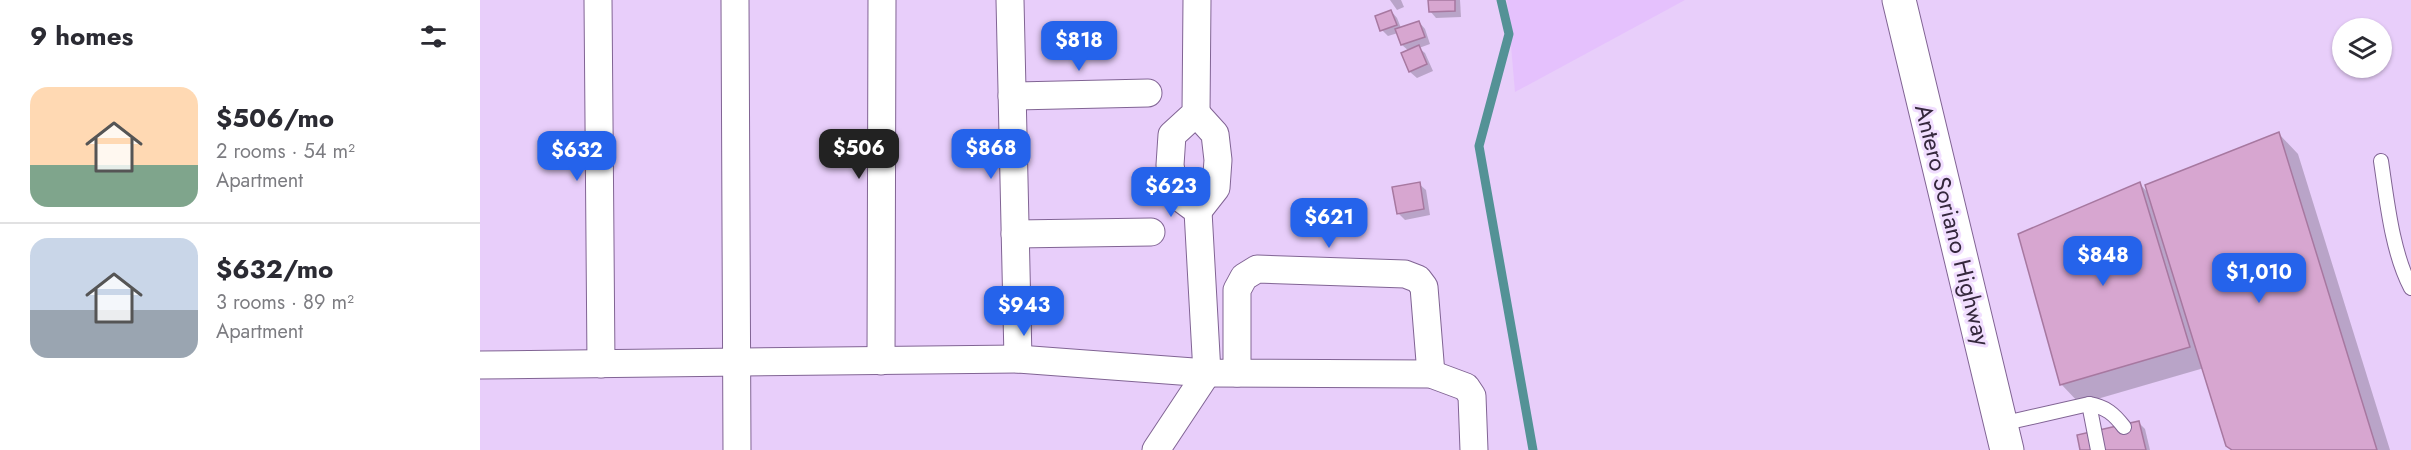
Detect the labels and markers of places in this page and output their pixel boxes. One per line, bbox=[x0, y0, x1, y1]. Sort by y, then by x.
pin: $818 bbox=[1043, 21, 1115, 72]
pin: $506 bbox=[823, 129, 895, 180]
pin: $868 bbox=[955, 129, 1027, 180]
pin: $632 bbox=[541, 131, 613, 182]
pin: $623 bbox=[1135, 167, 1207, 218]
pin: $621 bbox=[1293, 198, 1365, 249]
pin: $848 bbox=[2067, 236, 2139, 287]
pin: $1,010 bbox=[2210, 253, 2308, 304]
pin: $943 bbox=[988, 286, 1060, 337]

